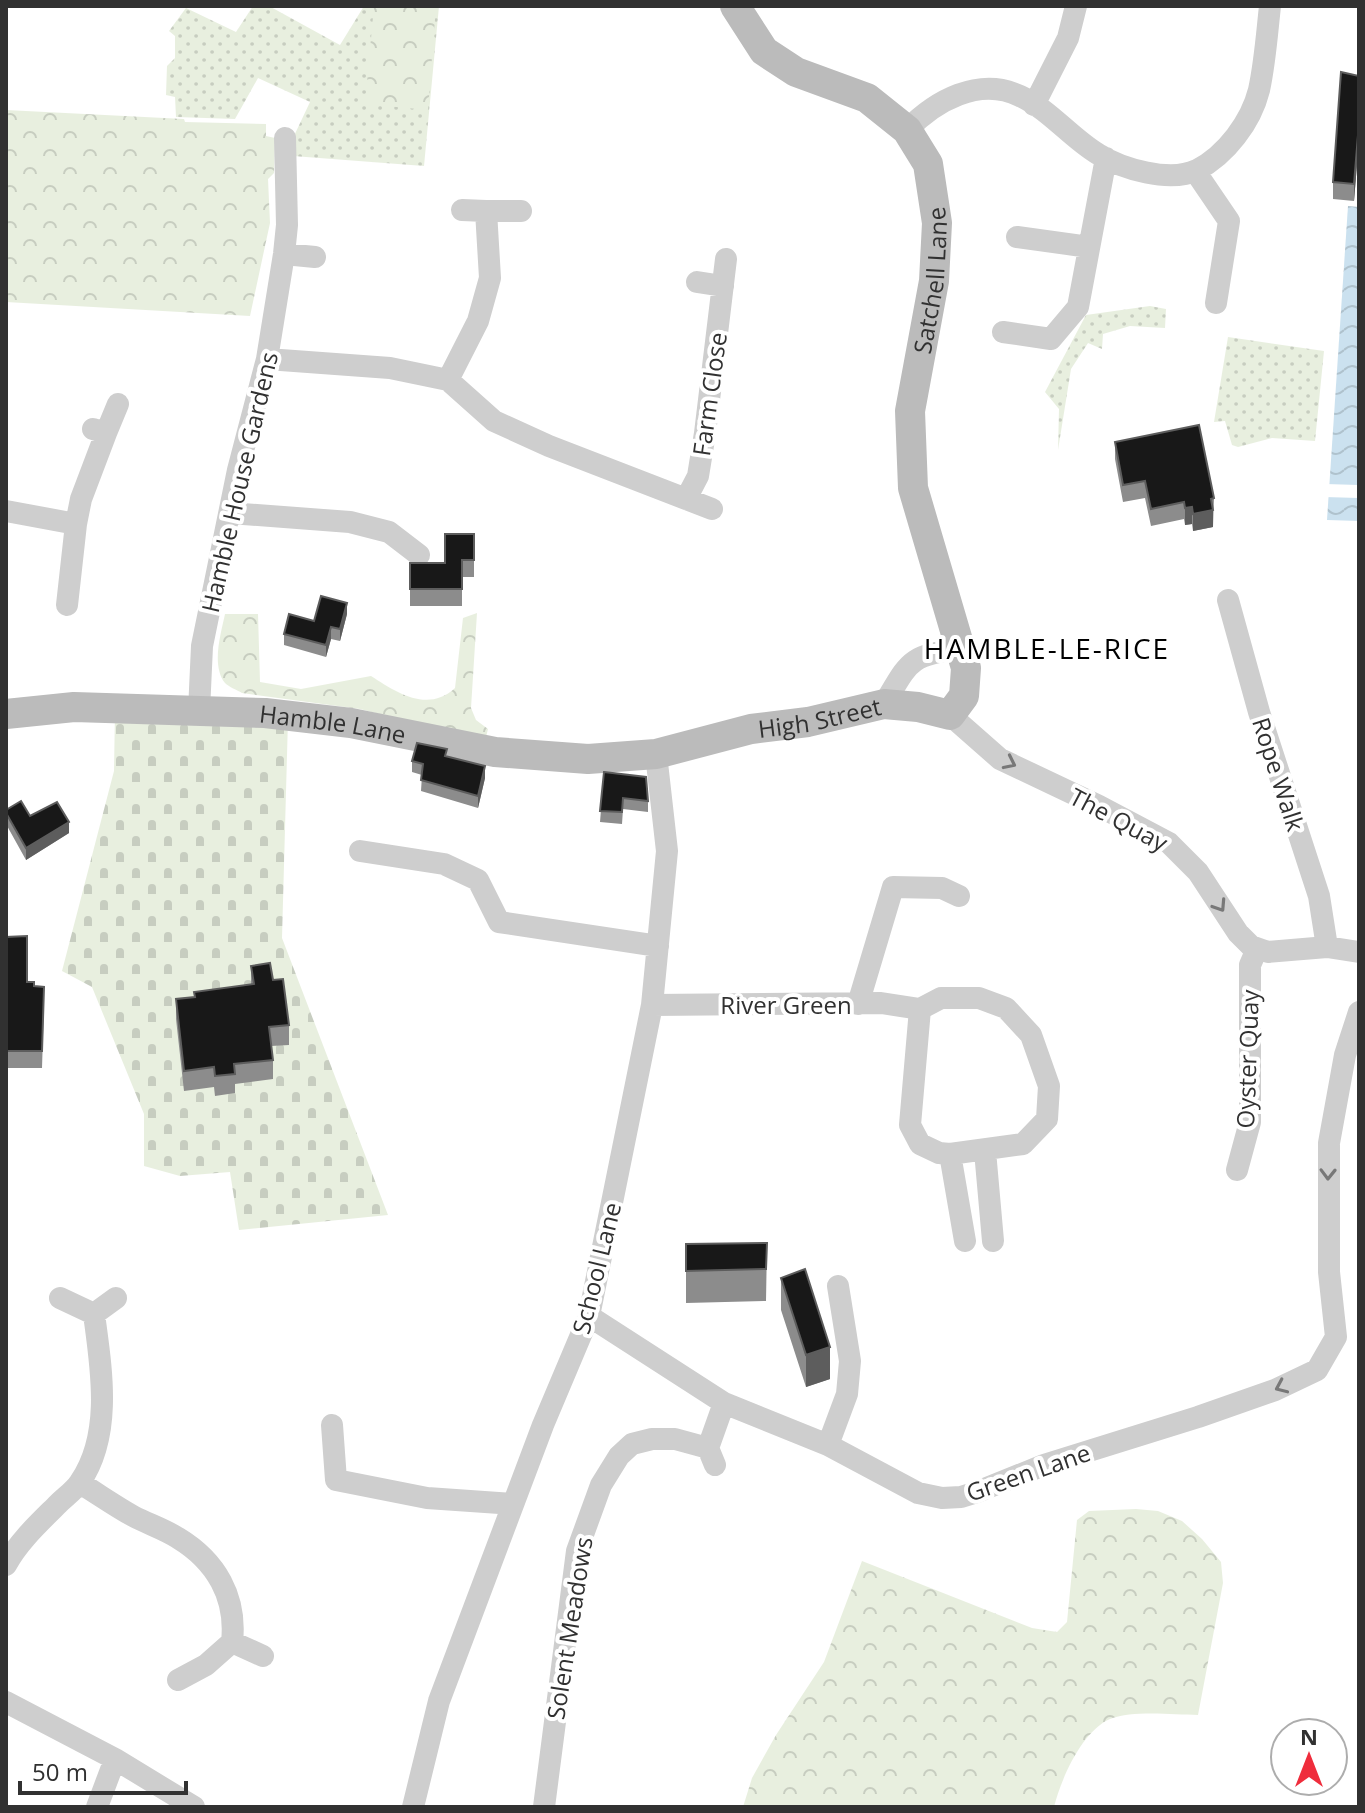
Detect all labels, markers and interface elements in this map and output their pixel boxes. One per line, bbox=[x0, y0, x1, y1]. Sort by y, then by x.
street label: Satchell Lane bbox=[904, 205, 954, 356]
street label: Farm Close bbox=[684, 330, 734, 458]
street label: Hamble House Gardens bbox=[193, 348, 285, 616]
district label: HAMBLE-LE-RICE bbox=[924, 629, 1170, 667]
street label: High Street bbox=[756, 689, 884, 745]
street label: Hamble Lane bbox=[258, 696, 409, 750]
street label: Rope Walk bbox=[1245, 713, 1313, 835]
one-way arrow bbox=[1001, 753, 1016, 769]
street label: The Quay bbox=[1064, 779, 1175, 859]
one-way arrow bbox=[1211, 897, 1226, 912]
street label: River Green bbox=[720, 988, 852, 1021]
street label: Oyster Quay bbox=[1228, 988, 1266, 1129]
one-way arrow bbox=[1319, 1168, 1337, 1181]
street label: School Lane bbox=[564, 1199, 628, 1337]
one-way arrow bbox=[1274, 1377, 1289, 1393]
street label: Green Lane bbox=[962, 1435, 1094, 1509]
street label: Solent Meadows bbox=[538, 1534, 600, 1722]
north arrow bbox=[1269, 1717, 1349, 1797]
text: N bbox=[1300, 1721, 1318, 1751]
scale bar bbox=[20, 1745, 186, 1795]
text: 50 m bbox=[32, 1755, 88, 1788]

